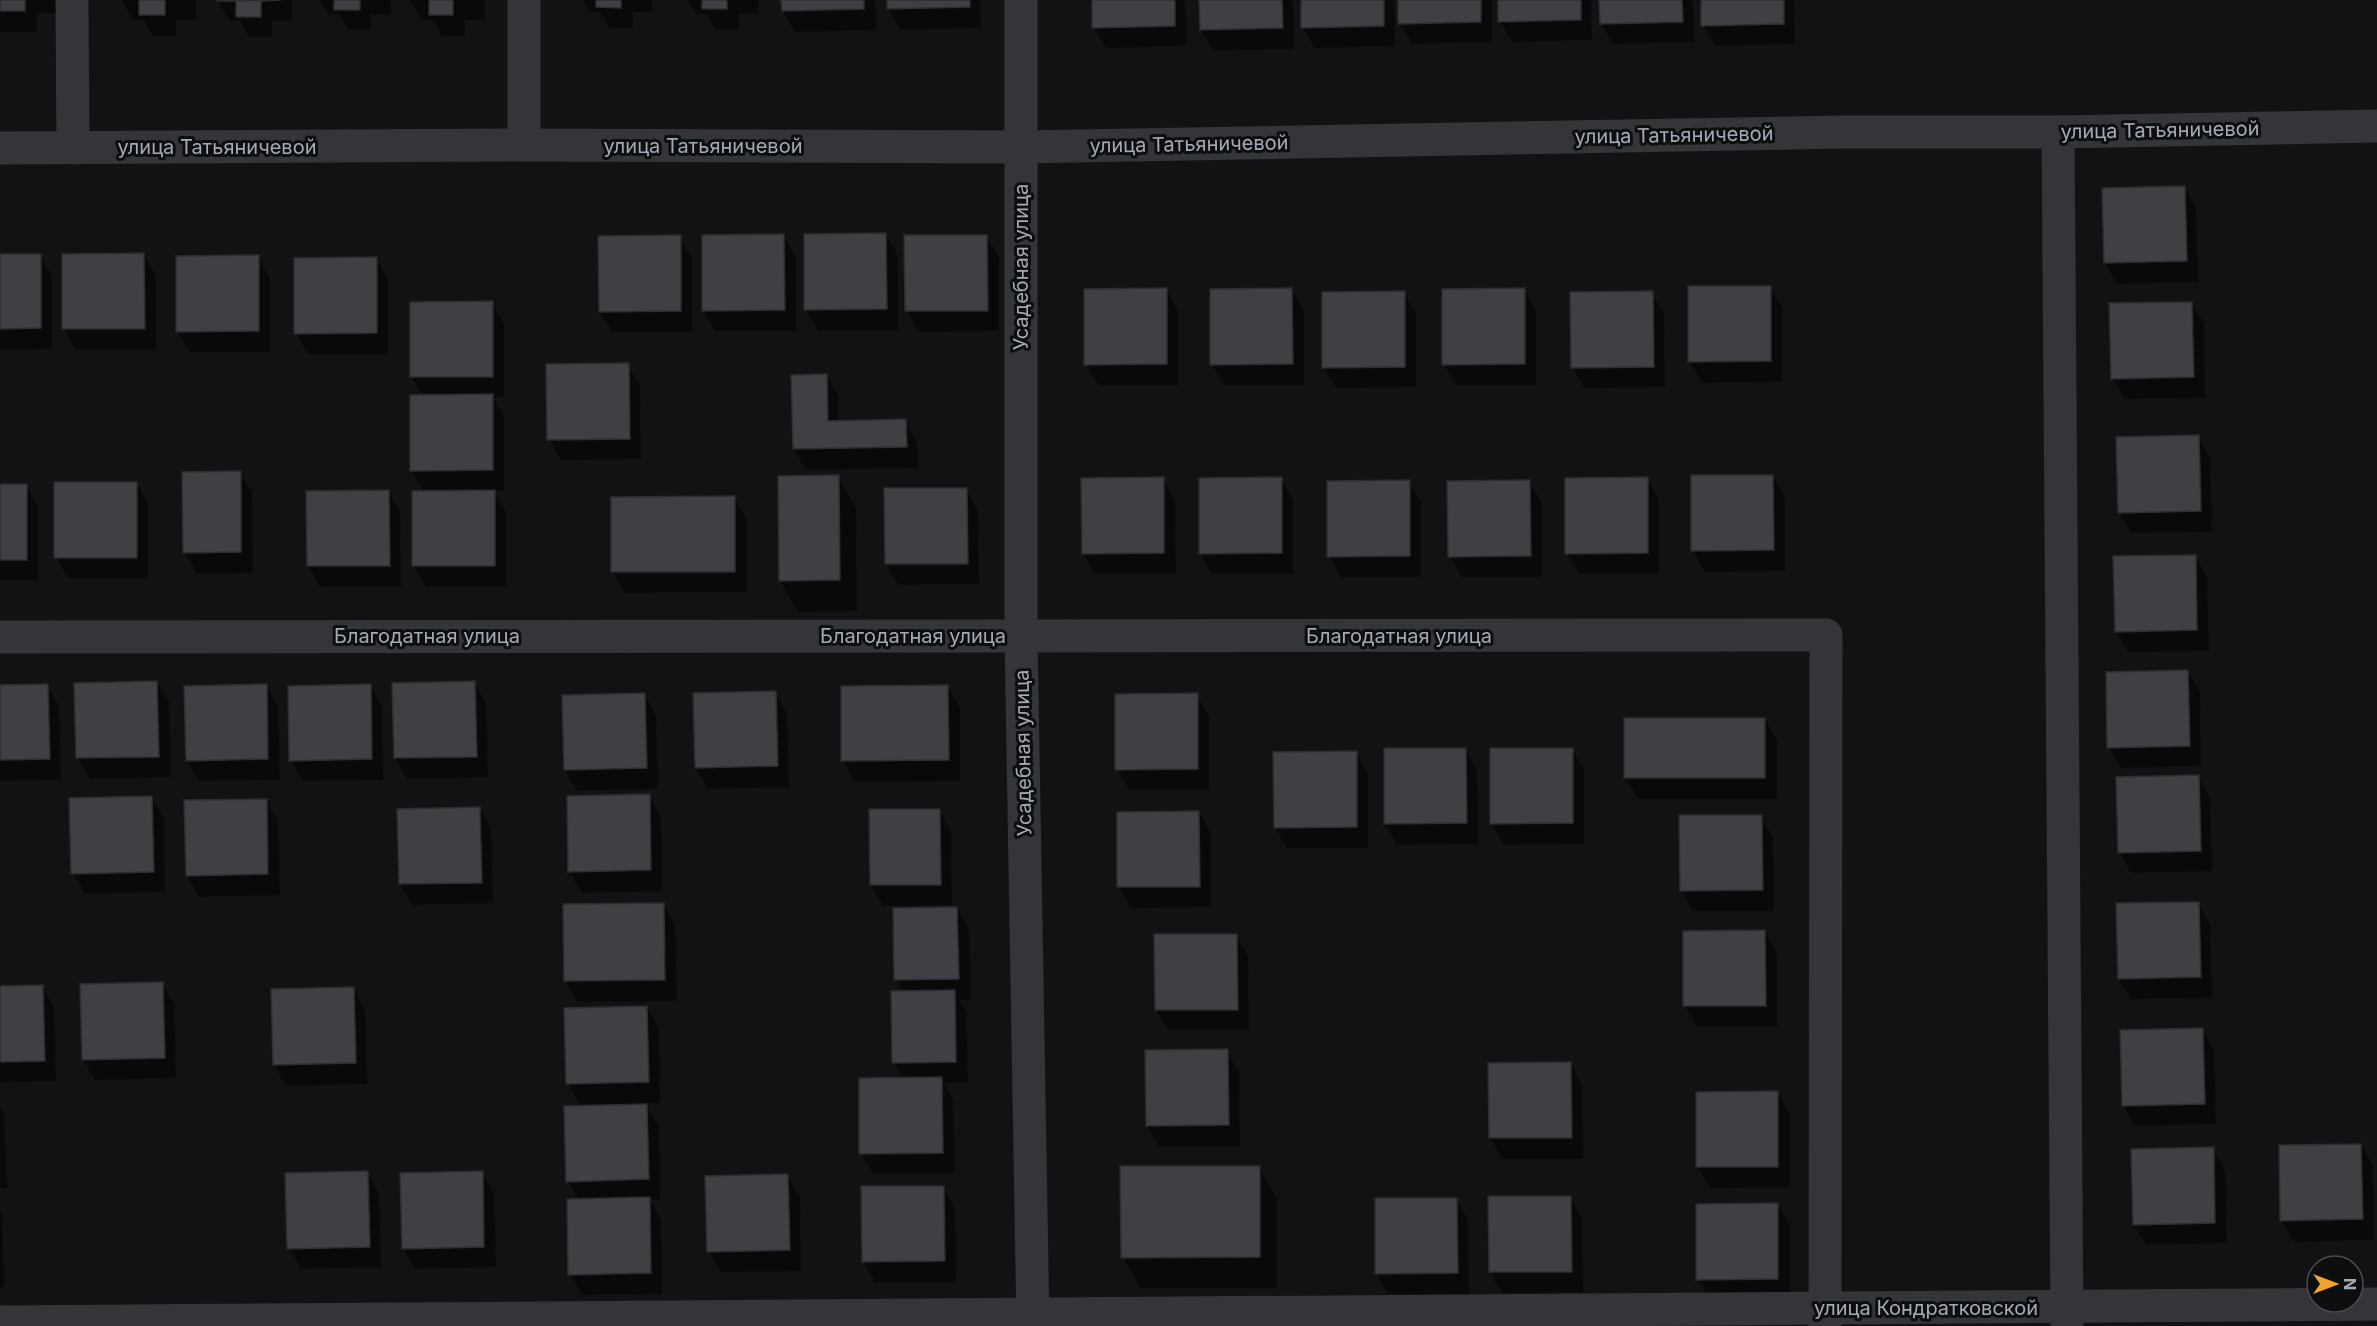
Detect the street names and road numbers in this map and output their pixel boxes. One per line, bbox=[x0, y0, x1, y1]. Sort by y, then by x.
street label: улица Татьяничевой bbox=[2060, 116, 2260, 144]
street label: улица Татьяничевой bbox=[1574, 121, 1774, 149]
street label: улица Татьяничевой bbox=[1089, 130, 1289, 158]
street label: улица Татьяничевой bbox=[603, 134, 803, 158]
street label: улица Татьяничевой bbox=[117, 135, 317, 159]
street label: Усадебная улица bbox=[1009, 184, 1033, 350]
street label: Благодатная улица bbox=[334, 624, 520, 648]
street label: Благодатная улица bbox=[820, 624, 1006, 648]
street label: Благодатная улица bbox=[1306, 624, 1492, 648]
street label: Усадебная улица bbox=[1010, 670, 1036, 836]
street label: улица Кондратковской bbox=[1814, 1296, 2038, 1320]

